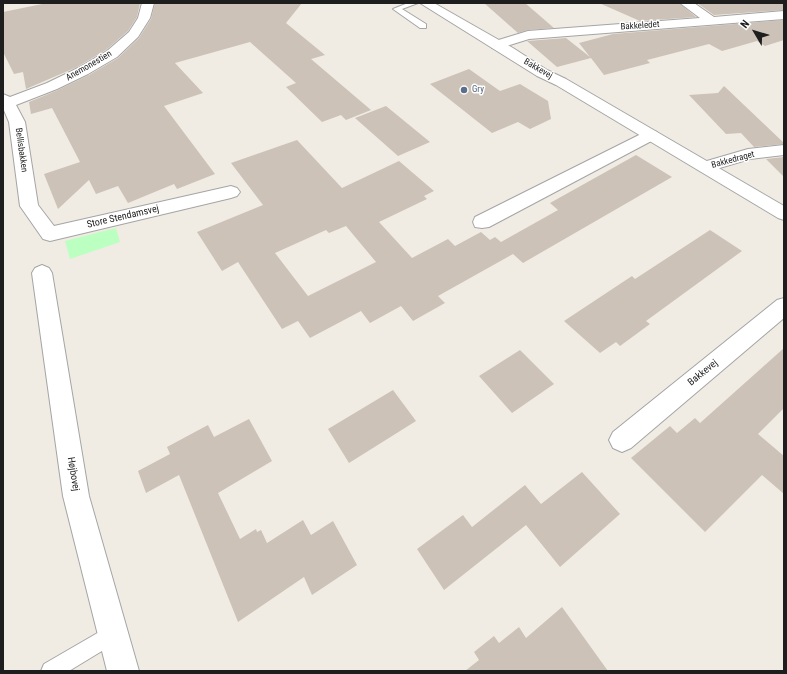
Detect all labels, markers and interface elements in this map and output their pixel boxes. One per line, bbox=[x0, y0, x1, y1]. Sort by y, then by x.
north arrow bbox=[735, 12, 775, 52]
text: N bbox=[738, 18, 752, 31]
street label: Bakkeledet bbox=[620, 19, 660, 33]
street label: Anemonestien bbox=[64, 49, 114, 83]
street label: Bakkevej bbox=[522, 56, 554, 82]
marker: Gry bbox=[459, 85, 469, 95]
place label: Gry bbox=[472, 85, 484, 95]
street label: Bellisbakken bbox=[13, 127, 29, 173]
street label: Bakkedraget bbox=[710, 149, 756, 171]
street label: Store Stendamsvej bbox=[86, 203, 160, 231]
street label: Bakkevej bbox=[686, 357, 720, 389]
street label: Højbovej bbox=[64, 456, 82, 492]

